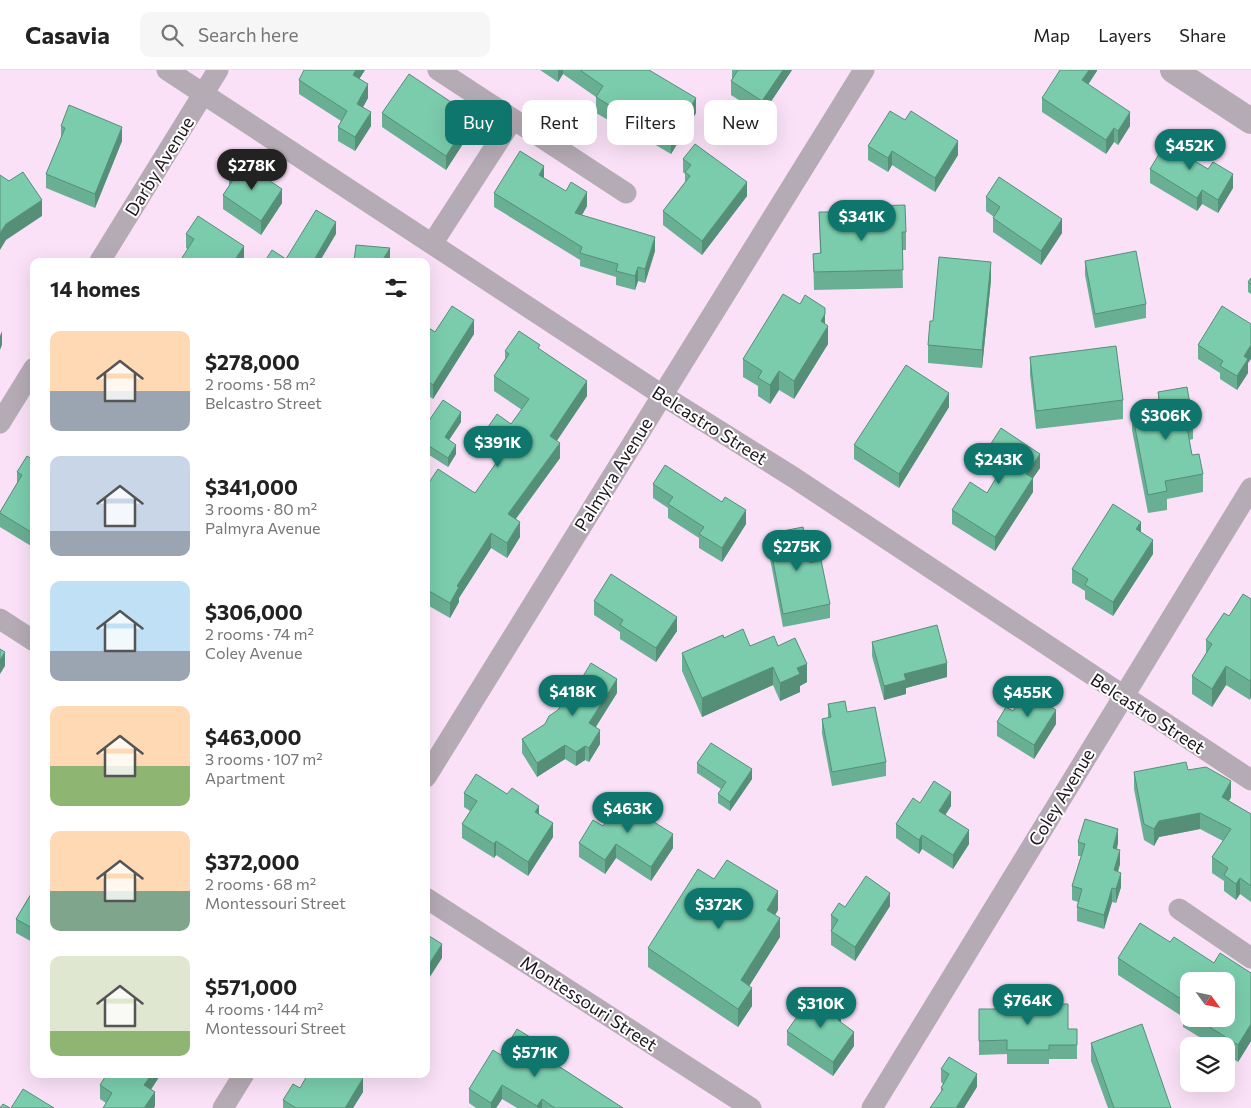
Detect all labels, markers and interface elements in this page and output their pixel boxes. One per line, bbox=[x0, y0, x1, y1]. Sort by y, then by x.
search box bbox=[140, 12, 490, 57]
text: Casavia bbox=[25, 20, 110, 49]
icon: search bbox=[158, 21, 186, 49]
text: Search here bbox=[198, 23, 298, 46]
text: Map bbox=[1033, 24, 1070, 46]
text: Layers bbox=[1098, 24, 1151, 46]
text: Share bbox=[1179, 24, 1226, 46]
chip: Buy bbox=[445, 100, 512, 145]
chip: Rent bbox=[522, 100, 597, 145]
chip: Filters bbox=[607, 100, 694, 145]
chip: New bbox=[704, 100, 777, 145]
street label: Darby Avenue bbox=[120, 112, 198, 220]
pin: $452K bbox=[1155, 128, 1225, 171]
text: $452K bbox=[1166, 135, 1214, 154]
pin: $278K bbox=[217, 148, 287, 191]
text: $278K bbox=[228, 155, 276, 174]
pin: $341K bbox=[827, 200, 897, 242]
text: $341K bbox=[839, 206, 885, 225]
icon: filters bbox=[382, 274, 410, 302]
text: 14 homes bbox=[50, 276, 140, 301]
text: $278,000 bbox=[205, 349, 300, 374]
icon: home bbox=[90, 351, 150, 411]
text: 2 rooms · 58 m² bbox=[205, 374, 316, 393]
street label: Belcastro Street bbox=[648, 381, 772, 469]
text: Belcastro Street bbox=[205, 393, 322, 412]
pin: $306K bbox=[1131, 398, 1201, 441]
text: $306K bbox=[1141, 405, 1191, 424]
street label: Palmyra Avenue bbox=[569, 413, 657, 535]
pin: $391K bbox=[463, 426, 533, 468]
text: $391K bbox=[475, 432, 521, 451]
pin: $243K bbox=[964, 442, 1034, 485]
text: $243K bbox=[975, 449, 1023, 468]
text: $341,000 bbox=[205, 474, 298, 499]
icon: home bbox=[90, 476, 150, 536]
text: 3 rooms · 80 m² bbox=[205, 499, 317, 518]
text: Palmyra Avenue bbox=[205, 518, 321, 537]
pin: $275K bbox=[762, 530, 832, 572]
text: $275K bbox=[773, 536, 821, 555]
text: $306,000 bbox=[205, 599, 303, 624]
icon: home bbox=[90, 601, 150, 661]
text: 2 rooms · 74 m² bbox=[205, 624, 314, 643]
text: Coley Avenue bbox=[205, 643, 303, 662]
street label: Belcastro Street bbox=[1087, 668, 1209, 758]
pin: $418K bbox=[538, 674, 608, 717]
pin: $455K bbox=[993, 676, 1063, 718]
text: $418K bbox=[550, 681, 596, 700]
text: $455K bbox=[1004, 682, 1052, 701]
text: $463,000 bbox=[205, 724, 302, 749]
icon: home bbox=[90, 726, 150, 786]
street label: Coley Avenue bbox=[1023, 744, 1099, 850]
text: 3 rooms · 107 m² bbox=[205, 749, 323, 768]
text: Apartment bbox=[205, 768, 285, 787]
pin: $463K bbox=[593, 792, 663, 834]
text: $463K bbox=[603, 798, 653, 817]
text: $372,000 bbox=[205, 849, 299, 874]
icon: home bbox=[90, 851, 150, 911]
text: 2 rooms · 68 m² bbox=[205, 874, 316, 893]
pin: $372K bbox=[684, 888, 754, 930]
text: Montessouri Street bbox=[205, 893, 346, 912]
text: $372K bbox=[695, 894, 743, 913]
street label: Montessouri Street bbox=[517, 951, 661, 1055]
north arrow bbox=[1180, 972, 1235, 1028]
map controls bbox=[1180, 972, 1235, 1092]
text: $571,000 bbox=[205, 974, 297, 999]
icon: home bbox=[90, 976, 150, 1036]
pin: $764K bbox=[993, 984, 1063, 1026]
pin: $310K bbox=[786, 986, 856, 1029]
text: $764K bbox=[1004, 990, 1052, 1009]
text: $310K bbox=[797, 993, 845, 1012]
text: 4 rooms · 144 m² bbox=[205, 999, 324, 1018]
text: Montessouri Street bbox=[205, 1018, 346, 1037]
pin: $571K bbox=[500, 1036, 570, 1078]
button: layers bbox=[1180, 1037, 1235, 1092]
text: $571K bbox=[512, 1042, 558, 1061]

